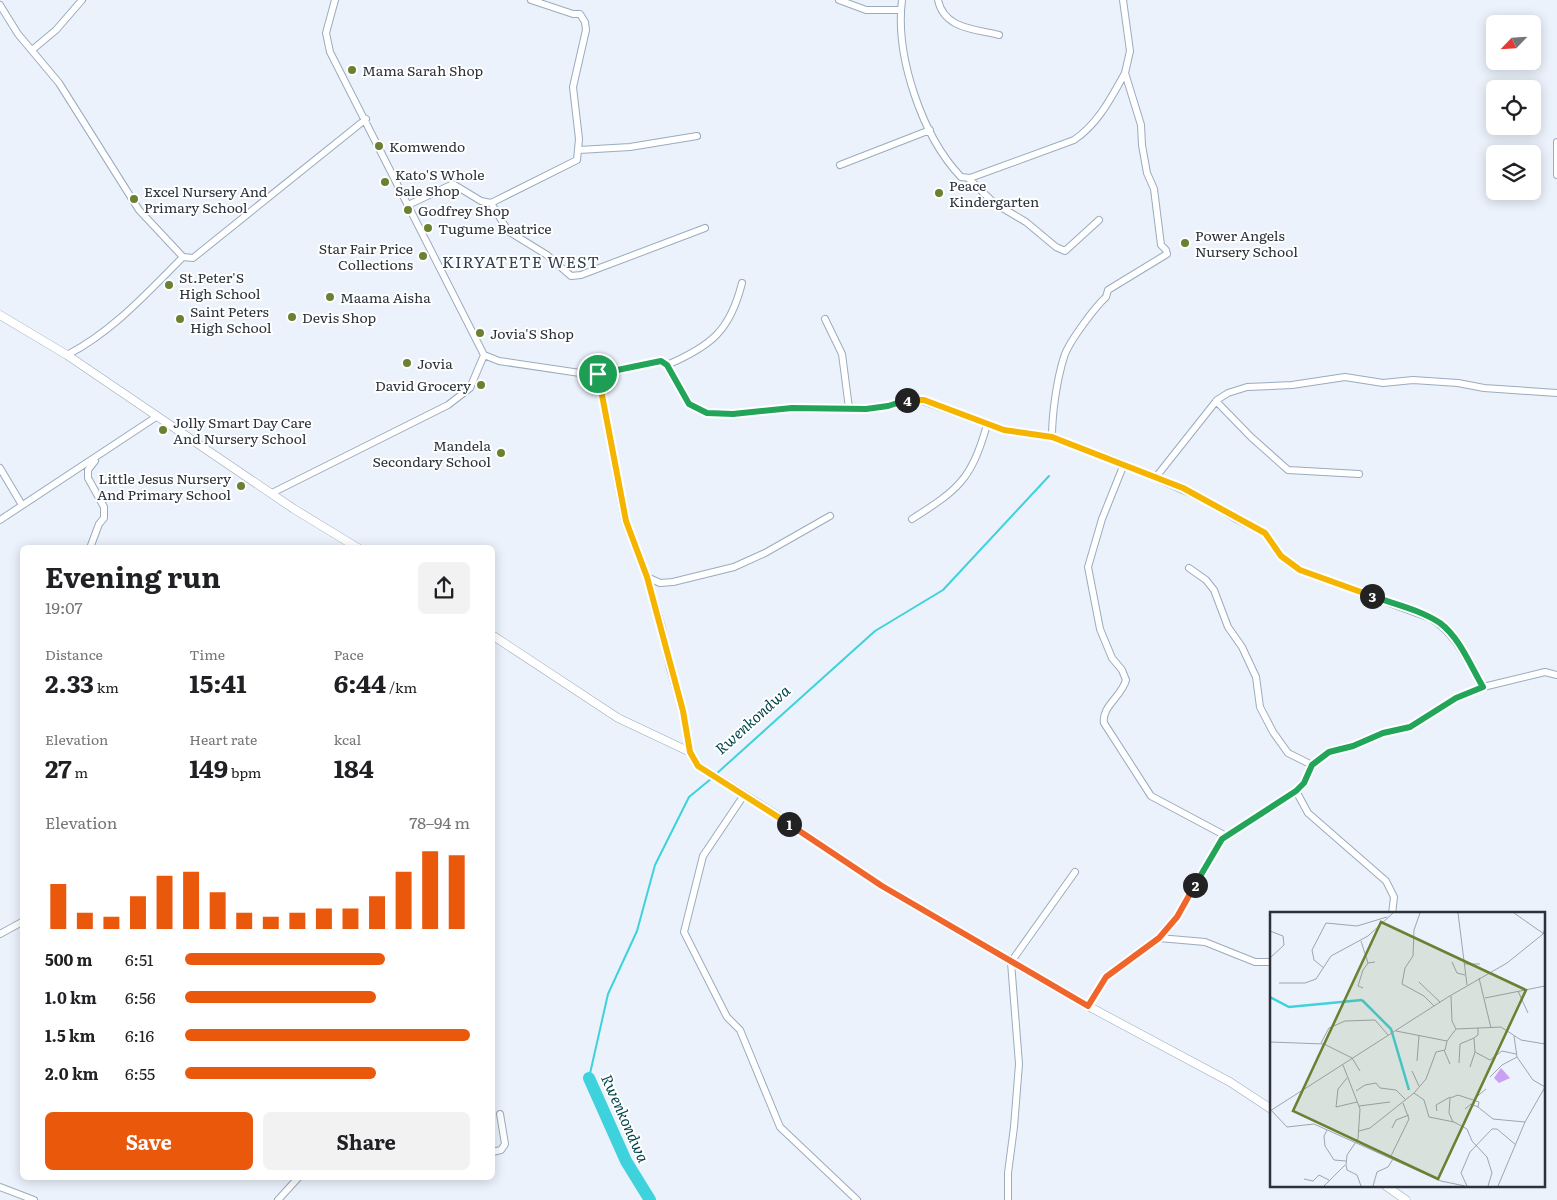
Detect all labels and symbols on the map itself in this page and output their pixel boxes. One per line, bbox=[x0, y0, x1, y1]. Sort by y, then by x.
north arrow bbox=[1486, 15, 1541, 70]
place label: Mama Sarah Shop bbox=[362, 60, 483, 80]
marker: Mama Sarah Shop bbox=[346, 64, 358, 76]
place label: Komwendo bbox=[389, 136, 465, 156]
marker: Komwendo bbox=[373, 140, 385, 152]
place label: Kato'S Whole Sale Shop bbox=[395, 164, 485, 200]
place label: Peace Kindergarten bbox=[949, 175, 1039, 211]
marker: Kato'S Whole Sale Shop bbox=[379, 176, 391, 188]
place label: Excel Nursery And Primary School bbox=[144, 181, 268, 217]
marker: Peace Kindergarten bbox=[933, 187, 945, 199]
marker: Excel Nursery And Primary School bbox=[128, 193, 140, 205]
place label: Godfrey Shop bbox=[418, 200, 509, 220]
marker: Godfrey Shop bbox=[402, 204, 414, 216]
place label: Tugume Beatrice bbox=[438, 218, 552, 238]
marker: Tugume Beatrice bbox=[422, 222, 434, 234]
place label: Power Angels Nursery School bbox=[1195, 225, 1298, 261]
marker: Power Angels Nursery School bbox=[1179, 237, 1191, 249]
place label: Star Fair Price Collections bbox=[319, 238, 413, 274]
district label: KIRYATETE WEST bbox=[442, 249, 600, 273]
marker: Star Fair Price Collections bbox=[417, 250, 429, 262]
place label: St.Peter'S High School bbox=[179, 267, 261, 303]
marker: St.Peter'S High School bbox=[163, 279, 175, 291]
place label: Maama Aisha bbox=[340, 287, 431, 307]
marker: Maama Aisha bbox=[324, 291, 336, 303]
place label: Saint Peters High School bbox=[190, 301, 272, 337]
place label: Devis Shop bbox=[302, 307, 376, 327]
marker: Devis Shop bbox=[286, 311, 298, 323]
marker: Saint Peters High School bbox=[174, 313, 186, 325]
place label: Jovia'S Shop bbox=[490, 323, 574, 343]
marker: Jovia'S Shop bbox=[474, 327, 486, 339]
place label: Jovia bbox=[417, 353, 453, 373]
pin bbox=[577, 353, 619, 395]
marker: Jovia bbox=[401, 357, 413, 369]
place label: David Grocery bbox=[375, 375, 472, 395]
marker: David Grocery bbox=[475, 379, 487, 391]
pin: 4 bbox=[894, 388, 920, 412]
place label: Jolly Smart Day Care And Nursery School bbox=[173, 412, 312, 448]
marker: Jolly Smart Day Care And Nursery School bbox=[157, 424, 169, 436]
place label: Mandela Secondary School bbox=[372, 435, 491, 471]
marker: Mandela Secondary School bbox=[495, 447, 507, 459]
place label: Little Jesus Nursery And Primary School bbox=[97, 468, 232, 504]
marker: Little Jesus Nursery And Primary School bbox=[235, 480, 247, 492]
pin: 3 bbox=[1360, 584, 1384, 608]
water label: Rwenkondwa bbox=[709, 679, 795, 759]
pin: 1 bbox=[776, 812, 802, 836]
pin: 2 bbox=[1182, 872, 1208, 898]
inset map bbox=[1270, 912, 1544, 1188]
water label: Rwenkondwa bbox=[596, 1070, 656, 1166]

